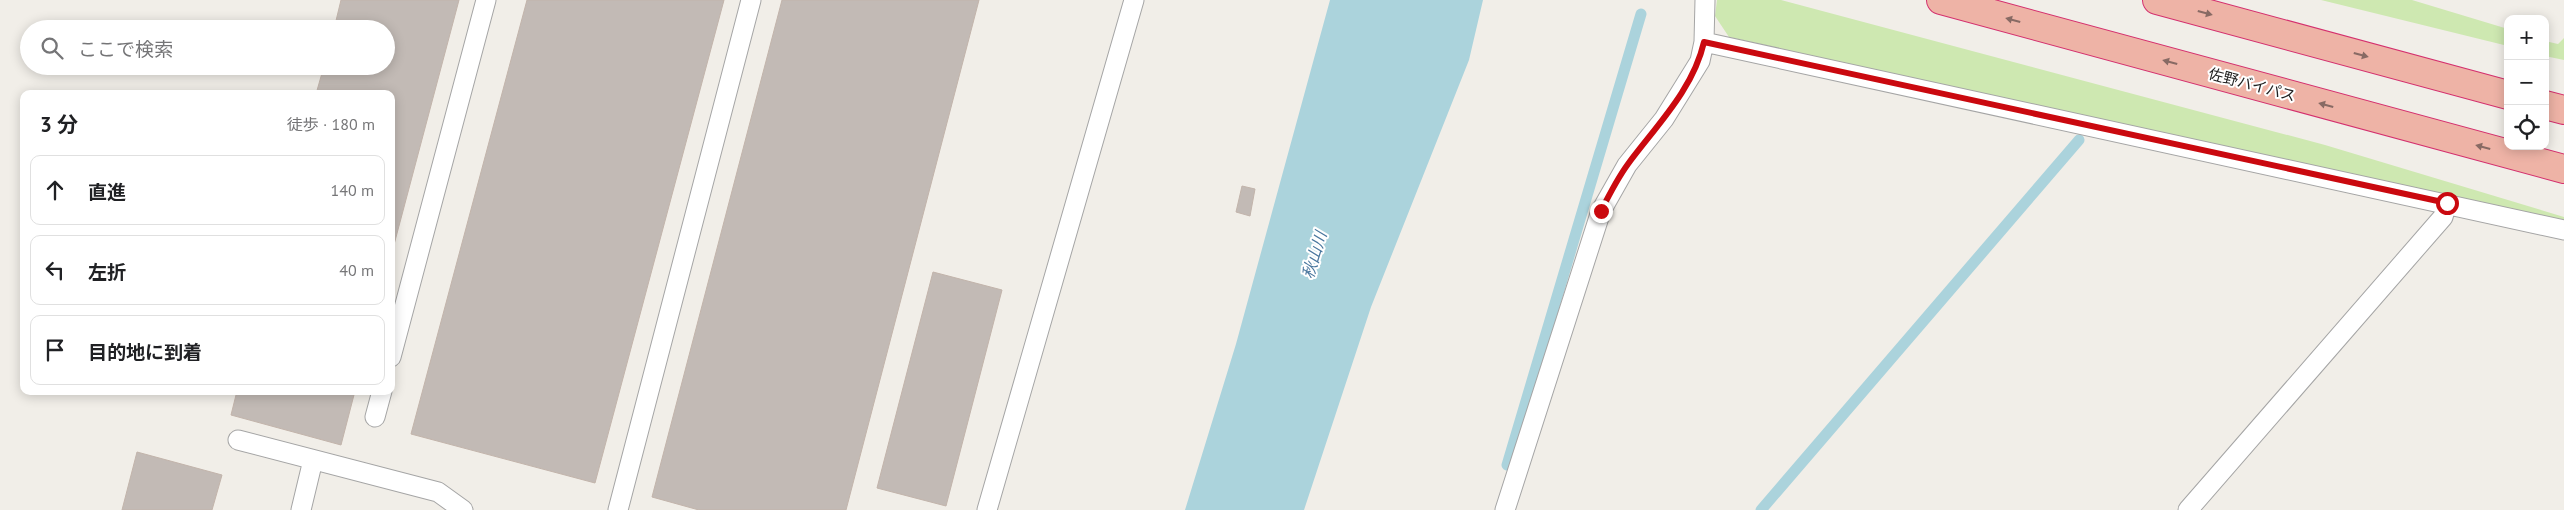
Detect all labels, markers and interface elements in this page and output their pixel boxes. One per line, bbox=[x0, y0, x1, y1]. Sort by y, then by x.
one-way arrow bbox=[2197, 9, 2212, 17]
one-way arrow bbox=[2005, 15, 2020, 23]
map controls bbox=[2504, 15, 2549, 150]
button: + bbox=[2504, 15, 2549, 60]
search box bbox=[20, 20, 395, 75]
icon: search bbox=[38, 34, 66, 62]
text: ここで検索 bbox=[78, 37, 173, 61]
one-way arrow bbox=[2354, 51, 2369, 59]
one-way arrow bbox=[2162, 58, 2177, 66]
button: − bbox=[2504, 60, 2549, 105]
street label: 佐野バイパス bbox=[2206, 64, 2298, 105]
one-way arrow bbox=[2319, 100, 2334, 108]
button: locate bbox=[2504, 105, 2549, 150]
text: 3 分 bbox=[40, 111, 78, 138]
text: 徒歩 · 180 m bbox=[287, 114, 375, 134]
one-way arrow bbox=[2476, 143, 2491, 151]
icon: ahead bbox=[41, 176, 69, 204]
text: 直進 bbox=[88, 180, 126, 204]
text: 140 m bbox=[331, 180, 374, 200]
route start bbox=[2436, 192, 2459, 215]
route end bbox=[1590, 200, 1613, 223]
water label: 秋山川 bbox=[1297, 227, 1331, 281]
icon: left bbox=[41, 256, 69, 284]
text: 左折 bbox=[88, 260, 126, 284]
text: 40 m bbox=[339, 260, 374, 280]
icon: arrive bbox=[41, 336, 69, 364]
text: 目的地に到着 bbox=[88, 340, 202, 364]

